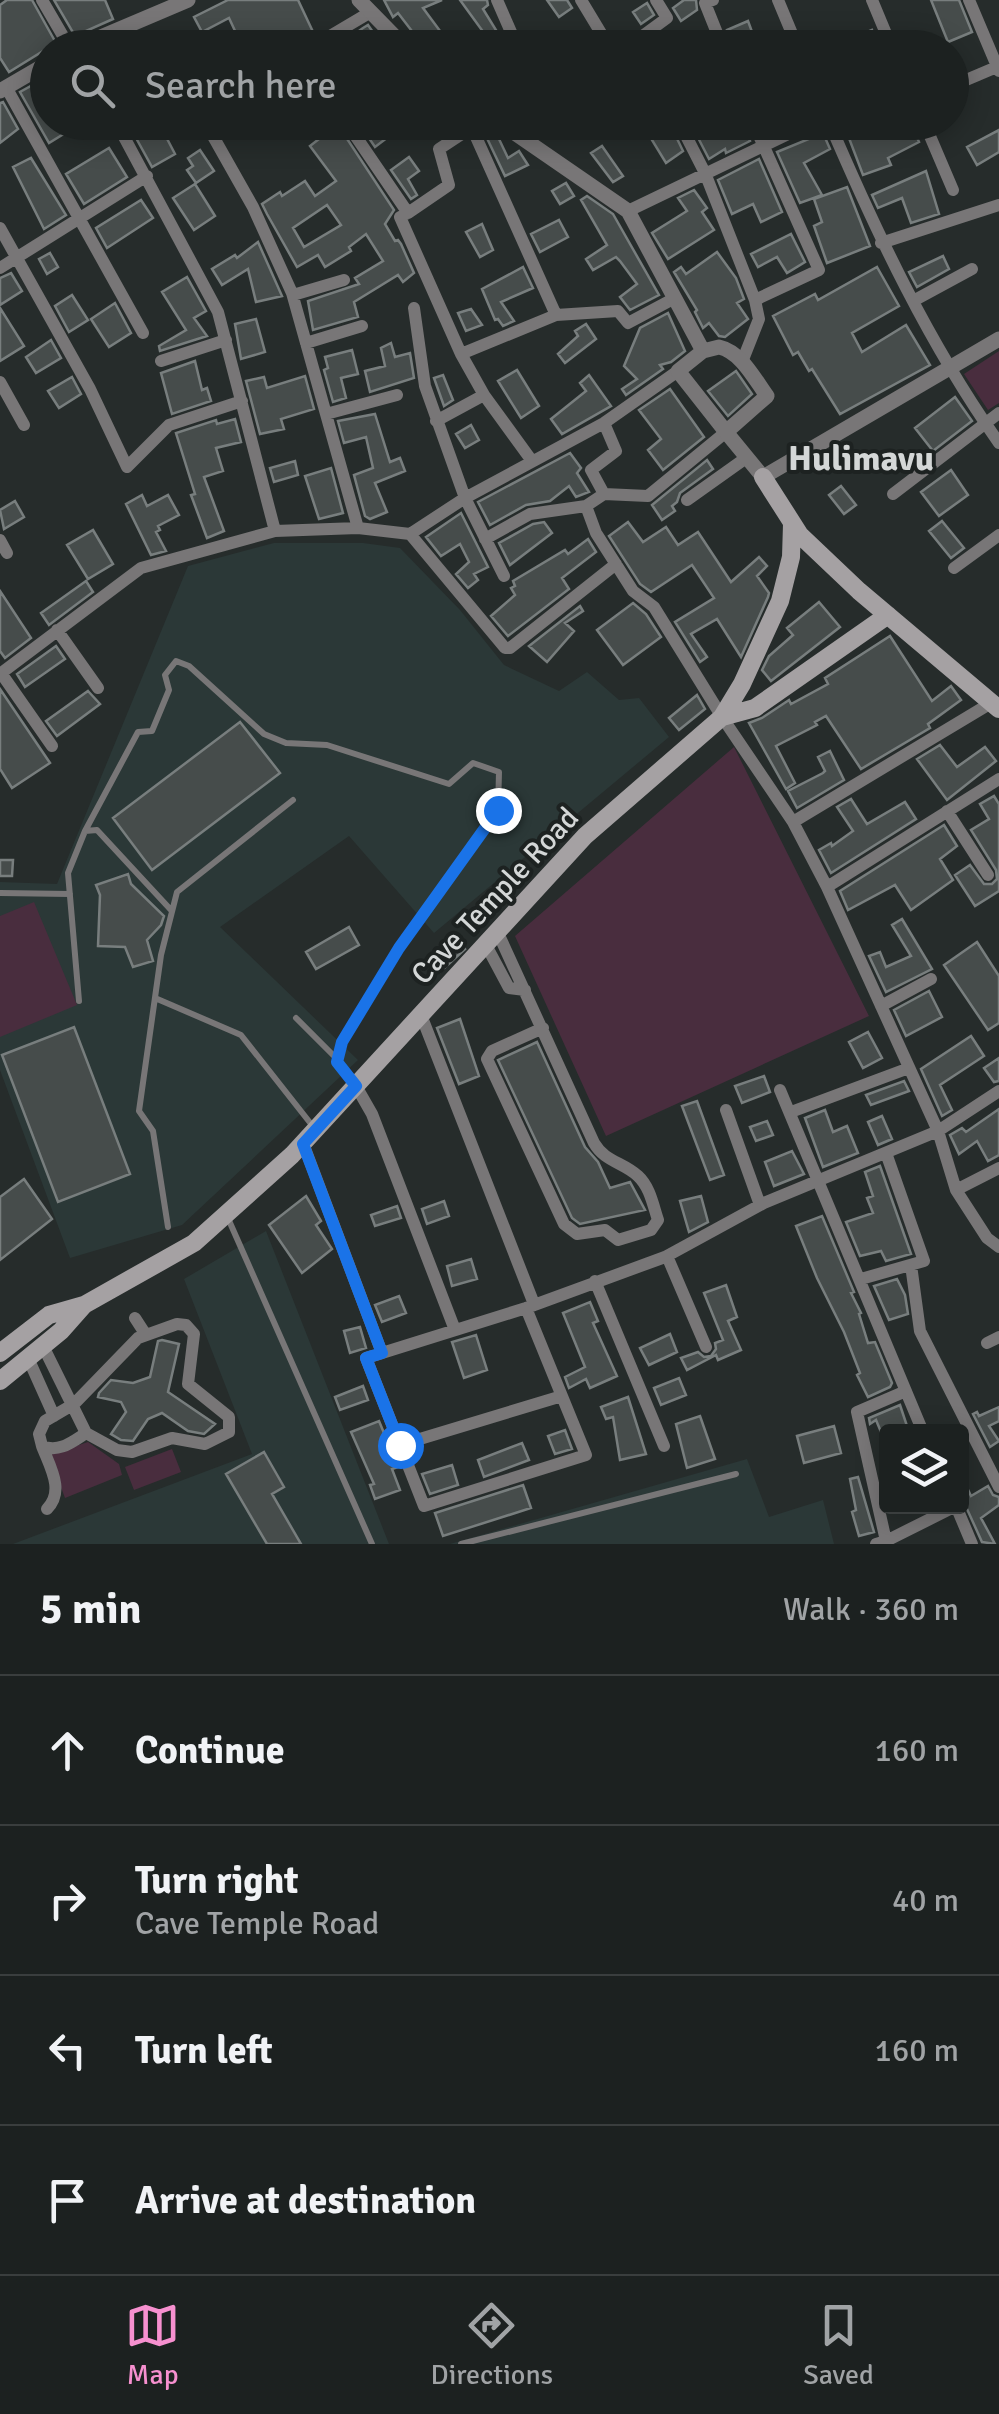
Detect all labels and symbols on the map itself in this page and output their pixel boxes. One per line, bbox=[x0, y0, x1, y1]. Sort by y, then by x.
district label: Hulimavu bbox=[788, 437, 934, 480]
route end bbox=[476, 788, 522, 834]
street label: Cave Temple Road bbox=[403, 800, 587, 992]
route start bbox=[378, 1423, 424, 1469]

